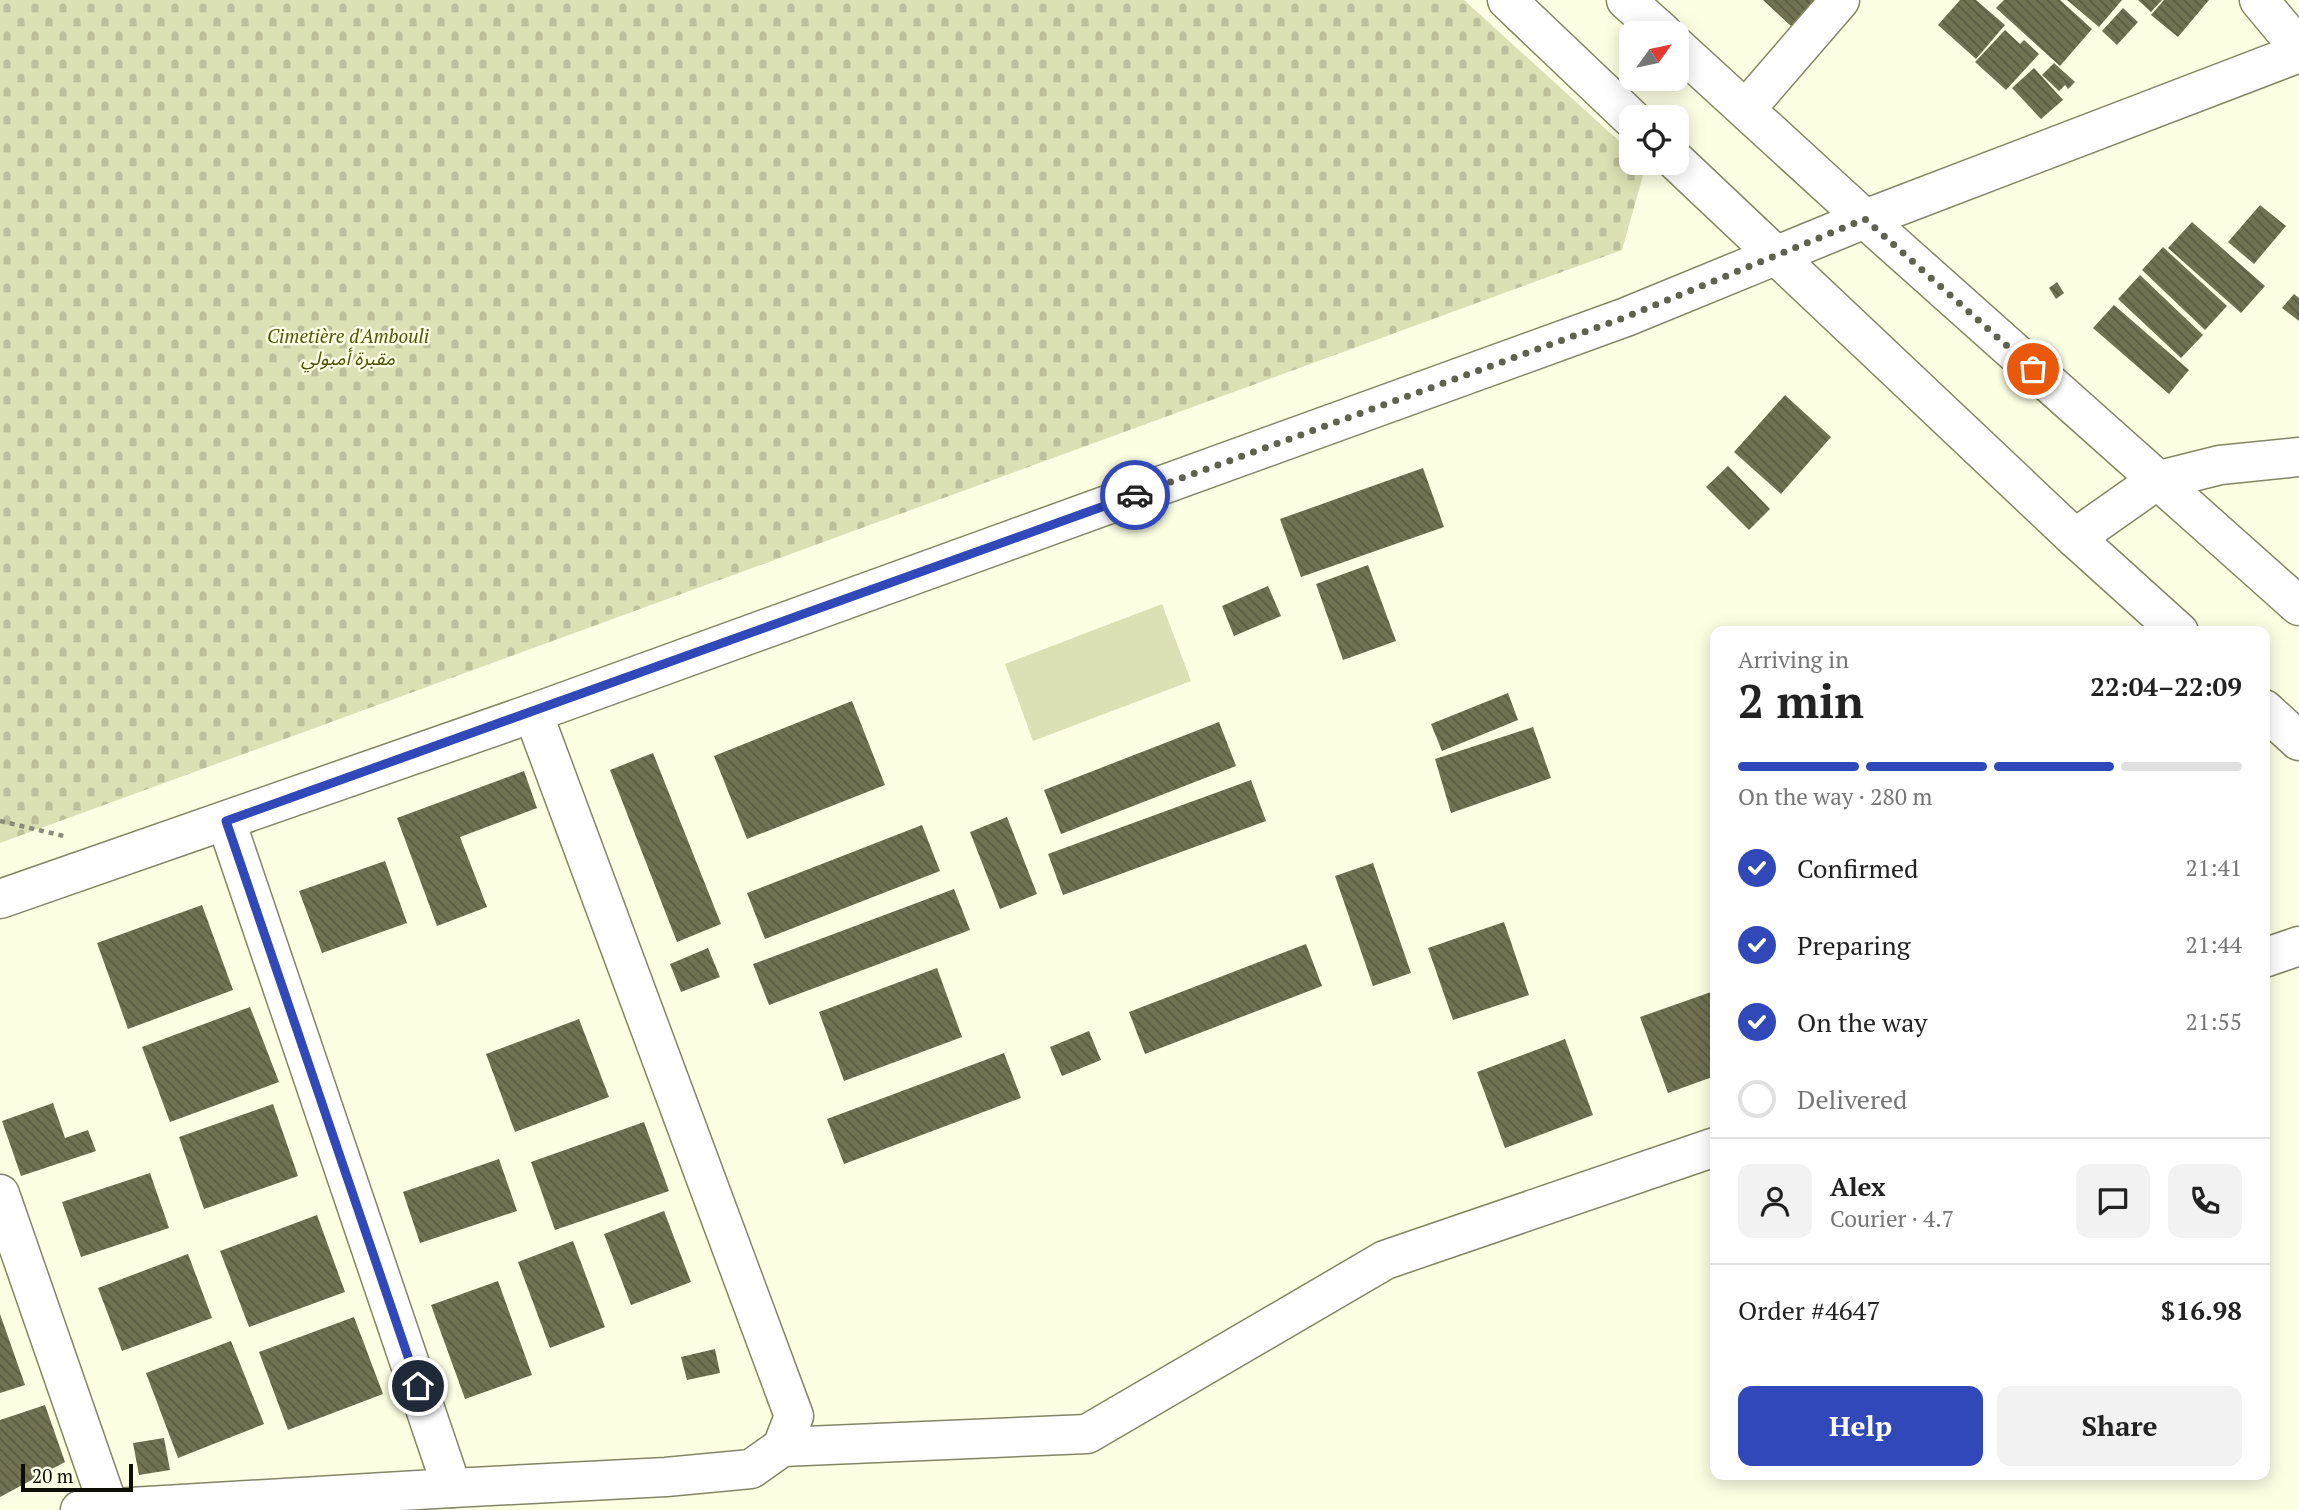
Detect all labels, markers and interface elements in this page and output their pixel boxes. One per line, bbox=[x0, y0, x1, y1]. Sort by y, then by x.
north arrow bbox=[1619, 21, 1689, 91]
map controls bbox=[1619, 21, 1689, 175]
button: locate bbox=[1619, 105, 1689, 175]
park label: Cimetière d'Ambouli مقبرة أمبولي bbox=[267, 323, 430, 373]
pin bbox=[2003, 339, 2063, 399]
icon: bag bbox=[2014, 350, 2052, 388]
courier bbox=[1100, 460, 1170, 530]
icon: car bbox=[1116, 476, 1154, 514]
text: Arriving in bbox=[1738, 644, 1849, 675]
text: 22:04–22:09 bbox=[2090, 669, 2242, 703]
text: 2 min bbox=[1738, 670, 1864, 731]
text: On the way · 280 m bbox=[1738, 781, 1932, 812]
icon: check bbox=[1738, 849, 1776, 887]
text: Confirmed bbox=[1797, 851, 1918, 885]
text: 21:41 bbox=[2185, 852, 2242, 883]
icon: check bbox=[1738, 926, 1776, 964]
text: Preparing bbox=[1797, 928, 1910, 962]
text: 21:44 bbox=[2185, 929, 2242, 960]
icon: check bbox=[1738, 1003, 1776, 1041]
text: On the way bbox=[1797, 1005, 1928, 1039]
text: 21:55 bbox=[2185, 1006, 2242, 1037]
text: Delivered bbox=[1797, 1082, 1907, 1116]
button: person bbox=[1738, 1164, 1812, 1238]
button: chat bbox=[2076, 1164, 2150, 1238]
button: phone bbox=[2168, 1164, 2242, 1238]
text: Alex bbox=[1830, 1169, 1886, 1203]
text: Courier · 4.7 bbox=[1830, 1203, 1954, 1234]
text: Order #4647 bbox=[1738, 1293, 1880, 1327]
text: $16.98 bbox=[2161, 1293, 2242, 1327]
pin bbox=[388, 1356, 448, 1416]
icon: home bbox=[399, 1367, 437, 1405]
button: Help bbox=[1738, 1386, 1983, 1466]
button: Share bbox=[1997, 1386, 2242, 1466]
scale bar bbox=[21, 1461, 133, 1493]
text: 20 m bbox=[32, 1463, 73, 1488]

